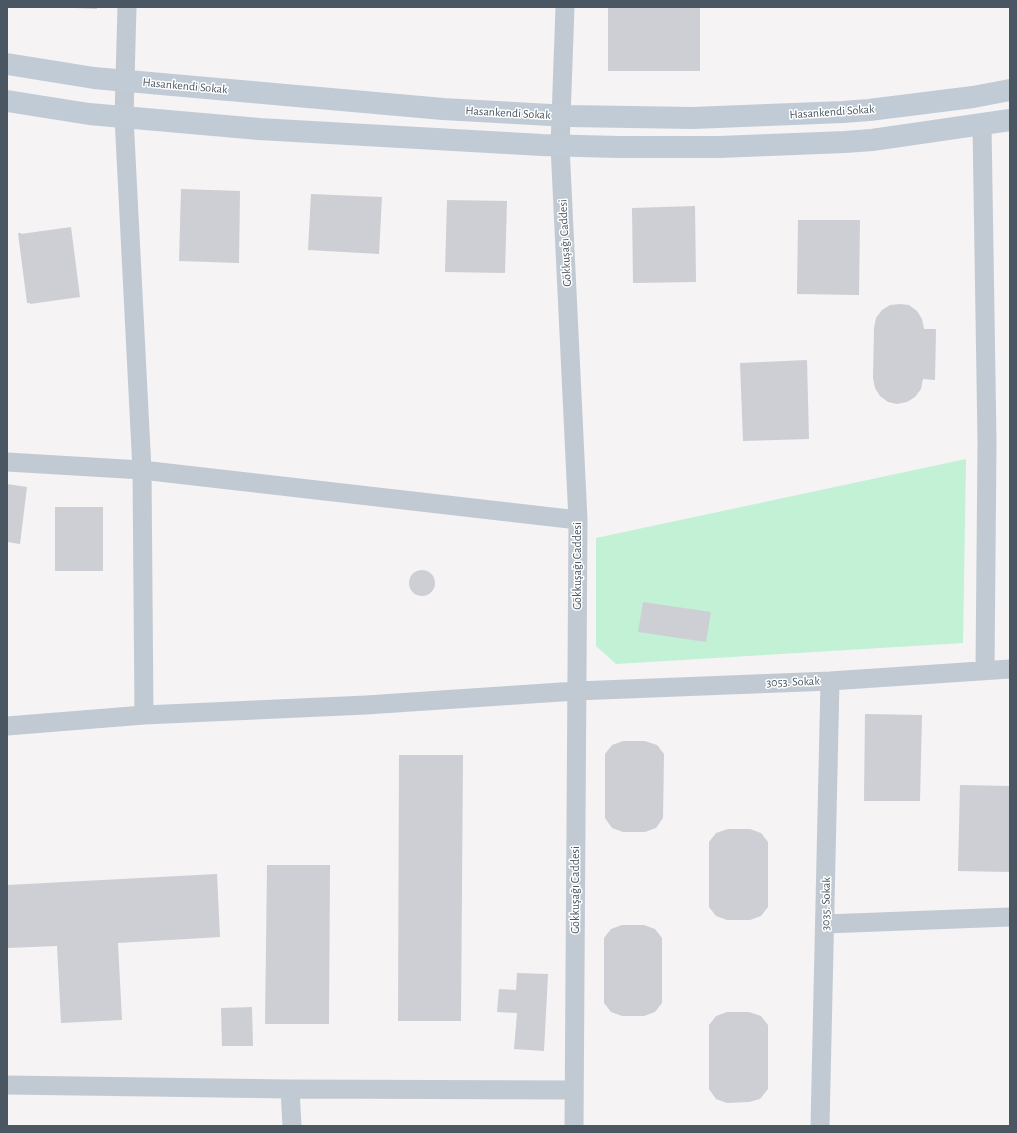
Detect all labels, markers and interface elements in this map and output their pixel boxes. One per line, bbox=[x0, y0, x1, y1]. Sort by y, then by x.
street label: Hasankendi Sokak bbox=[142, 75, 228, 97]
street label: Hasankendi Sokak bbox=[789, 102, 875, 122]
street label: Hasankendi Sokak bbox=[465, 104, 551, 122]
street label: Gökkuşağı Caddesi bbox=[556, 199, 574, 287]
street label: Gökkuşağı Caddesi bbox=[570, 522, 584, 610]
street label: 3053. Sokak bbox=[766, 674, 820, 690]
street label: Gökkuşağı Caddesi bbox=[568, 846, 582, 934]
street label: 3035. Sokak bbox=[818, 877, 834, 931]

